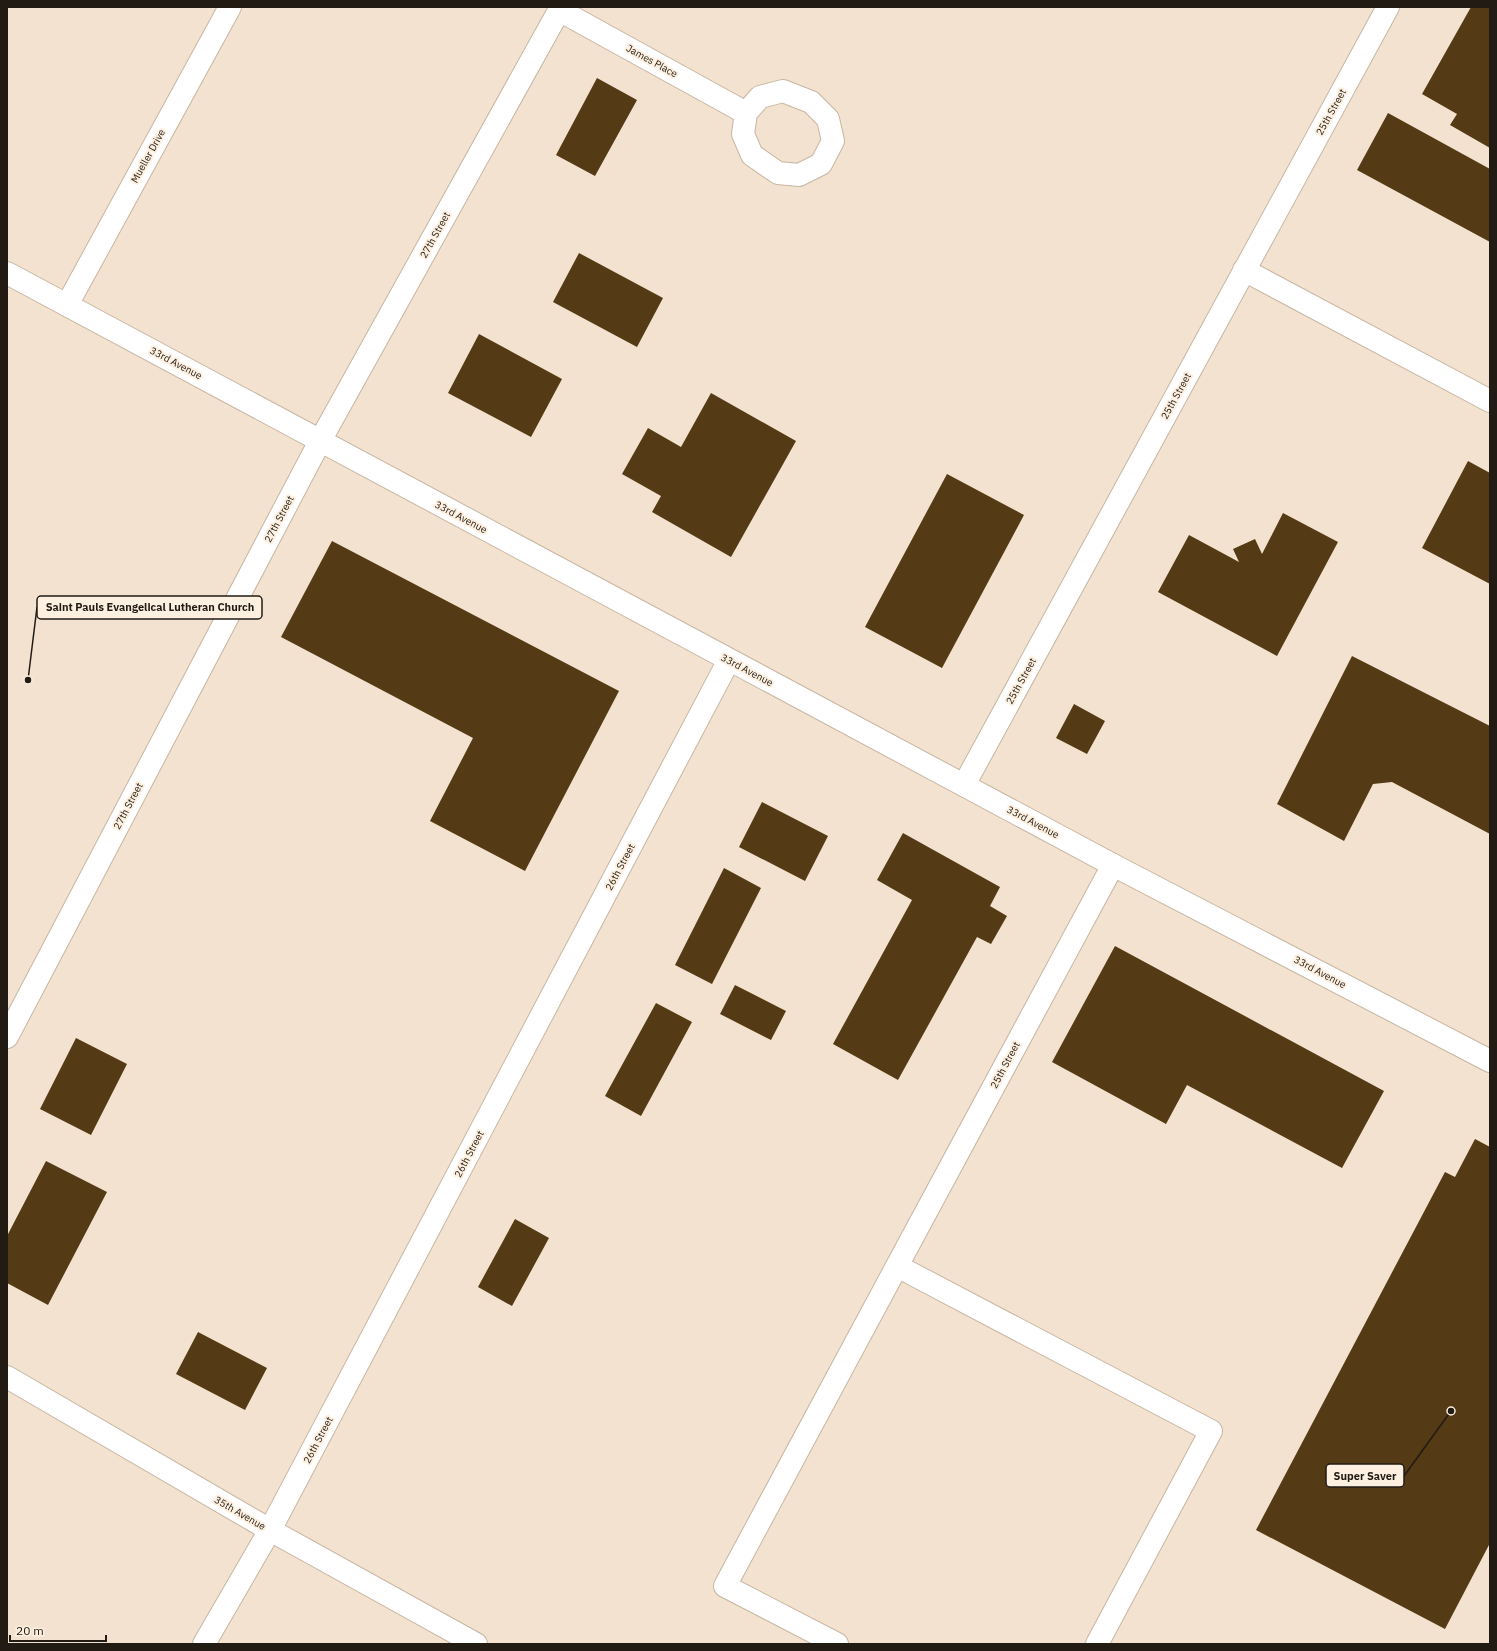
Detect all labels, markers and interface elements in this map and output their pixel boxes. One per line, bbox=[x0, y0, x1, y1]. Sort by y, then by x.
street label: James Place bbox=[624, 42, 680, 81]
street label: 25th Street bbox=[1313, 86, 1349, 137]
street label: Mueller Drive bbox=[128, 126, 168, 185]
street label: 27th Street bbox=[417, 209, 453, 260]
street label: 33rd Avenue bbox=[148, 344, 205, 382]
street label: 25th Street bbox=[1158, 370, 1194, 421]
street label: 27th Street bbox=[261, 493, 297, 545]
street label: 33rd Avenue bbox=[433, 498, 490, 536]
callout: Saint Pauls Evangelical Lutheran Church bbox=[37, 596, 262, 619]
text: Saint Pauls Evangelical Lutheran Church bbox=[46, 600, 254, 614]
street label: 33rd Avenue bbox=[719, 651, 776, 689]
street label: 25th Street bbox=[1003, 655, 1039, 706]
street label: 27th Street bbox=[110, 780, 146, 832]
street label: 33rd Avenue bbox=[1005, 803, 1062, 841]
street label: 26th Street bbox=[602, 841, 638, 893]
street label: 33rd Avenue bbox=[1292, 953, 1349, 991]
street label: 25th Street bbox=[987, 1039, 1023, 1091]
street label: 26th Street bbox=[451, 1128, 487, 1180]
street label: 26th Street bbox=[300, 1414, 336, 1466]
callout: Super Saver bbox=[1326, 1464, 1404, 1487]
text: Super Saver bbox=[1334, 1469, 1397, 1483]
street label: 35th Avenue bbox=[212, 1493, 268, 1533]
scale bar bbox=[10, 1617, 106, 1643]
text: 20 m bbox=[16, 1623, 44, 1638]

